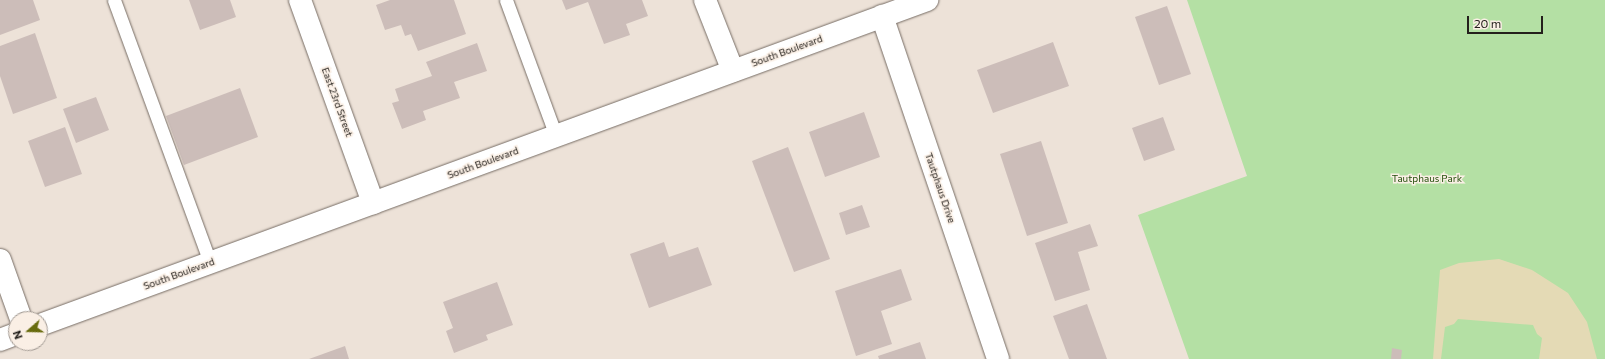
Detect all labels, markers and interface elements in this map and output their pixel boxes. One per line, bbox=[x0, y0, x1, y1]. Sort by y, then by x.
scale bar bbox=[1469, 8, 1545, 34]
text: 20 m bbox=[1474, 16, 1501, 30]
street label: South Boulevard bbox=[750, 33, 824, 69]
street label: East 23rd Street bbox=[319, 66, 355, 138]
street label: South Boulevard bbox=[446, 145, 520, 181]
street label: Tautphaus Drive bbox=[922, 151, 958, 225]
park label: Tautphaus Park bbox=[1392, 173, 1462, 185]
street label: South Boulevard bbox=[142, 256, 216, 292]
north arrow bbox=[8, 311, 48, 351]
text: N bbox=[10, 329, 25, 341]

